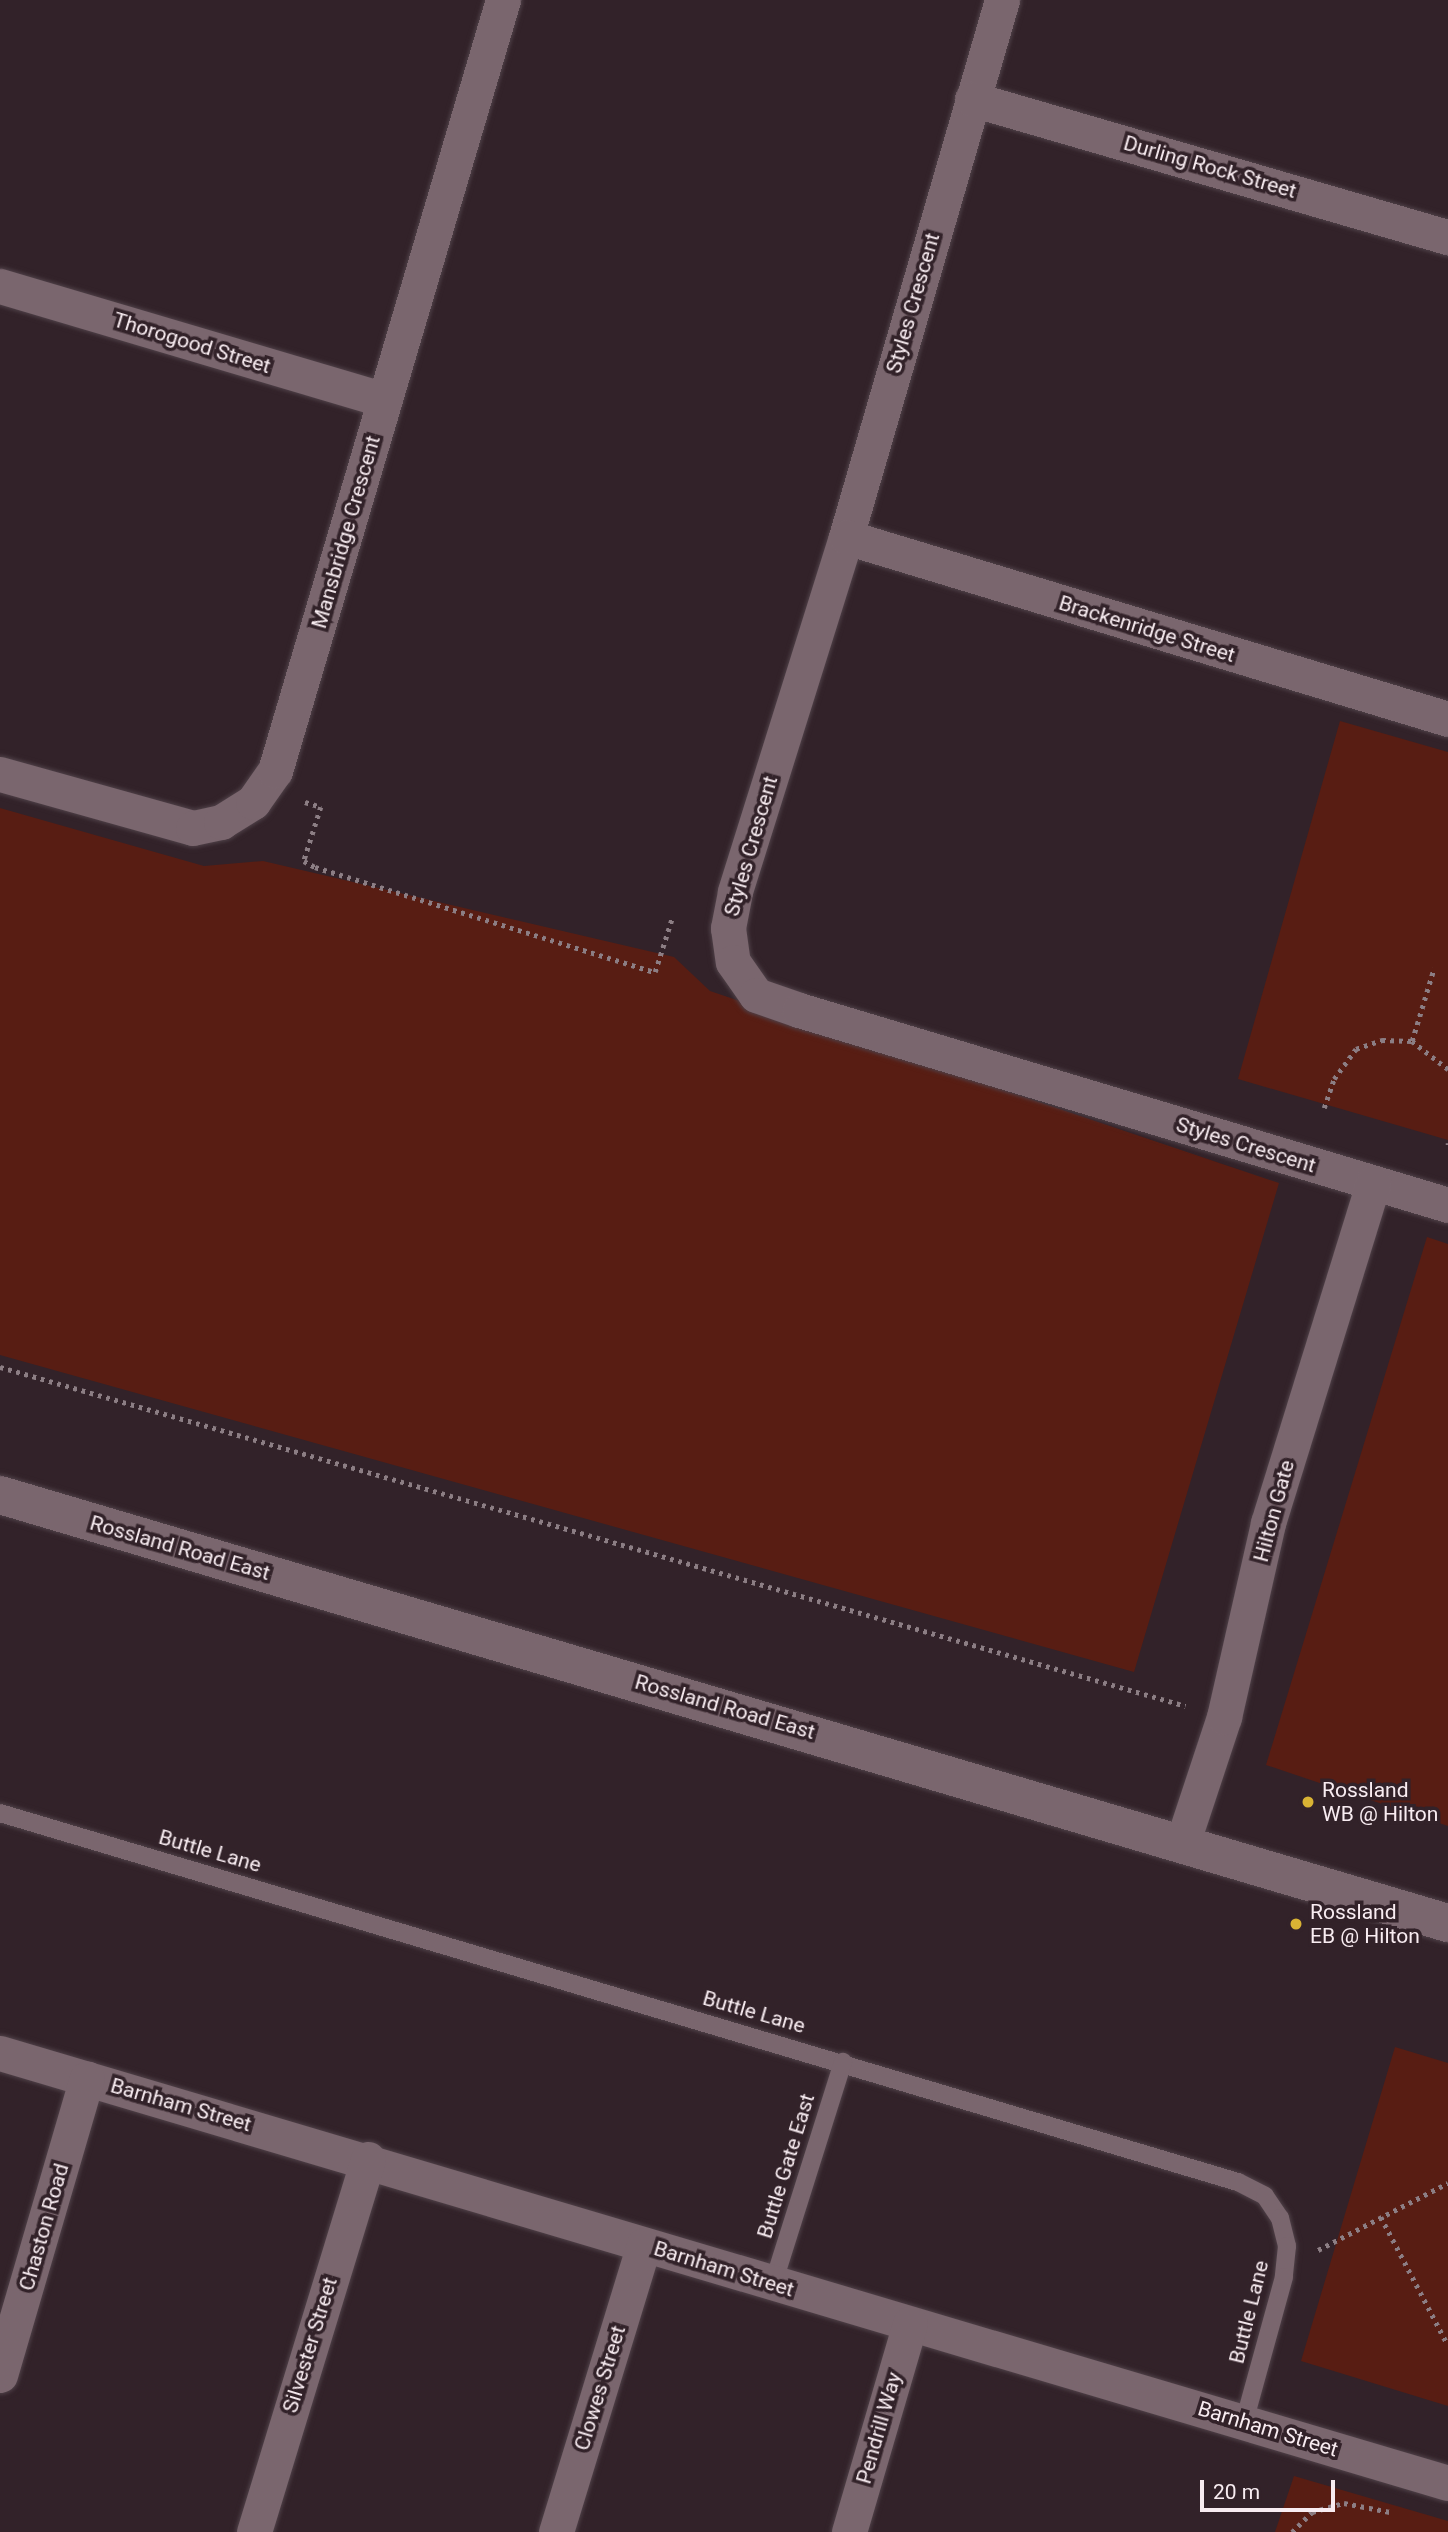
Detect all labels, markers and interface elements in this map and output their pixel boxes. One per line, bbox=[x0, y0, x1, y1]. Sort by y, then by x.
street label: Durling Rock Street bbox=[1121, 130, 1299, 204]
street label: Styles Crescent bbox=[881, 230, 945, 376]
street label: Thorogood Street bbox=[110, 307, 274, 379]
street label: Mansbridge Crescent bbox=[306, 433, 386, 631]
street label: Brackenridge Street bbox=[1056, 590, 1238, 668]
street label: Styles Crescent bbox=[719, 773, 783, 919]
street label: Styles Crescent bbox=[1173, 1112, 1319, 1178]
street label: Hilton Gate bbox=[1248, 1457, 1300, 1565]
street label: Rossland Road East bbox=[87, 1510, 273, 1586]
street label: Rossland Road East bbox=[632, 1669, 818, 1745]
place label: Rossland WB @ Hilton bbox=[1322, 1777, 1438, 1827]
marker: Rossland WB @ Hilton bbox=[1300, 1794, 1316, 1810]
street label: Buttle Lane bbox=[156, 1824, 264, 1878]
place label: Rossland EB @ Hilton bbox=[1310, 1899, 1420, 1949]
marker: Rossland EB @ Hilton bbox=[1288, 1916, 1304, 1932]
street label: Buttle Lane bbox=[700, 1985, 808, 2039]
street label: Barnham Street bbox=[108, 2073, 254, 2137]
street label: Buttle Gate East bbox=[752, 2091, 820, 2241]
street label: Chaston Road bbox=[14, 2161, 74, 2293]
street label: Barnham Street bbox=[651, 2236, 797, 2302]
street label: Buttle Lane bbox=[1224, 2258, 1274, 2366]
street label: Silvester Street bbox=[277, 2274, 343, 2416]
street label: Clowes Street bbox=[569, 2323, 631, 2453]
street label: Pendrill Way bbox=[851, 2369, 907, 2487]
street label: Barnham Street bbox=[1195, 2396, 1341, 2462]
scale bar bbox=[1203, 2466, 1338, 2510]
text: 20 m bbox=[1213, 2480, 1260, 2504]

